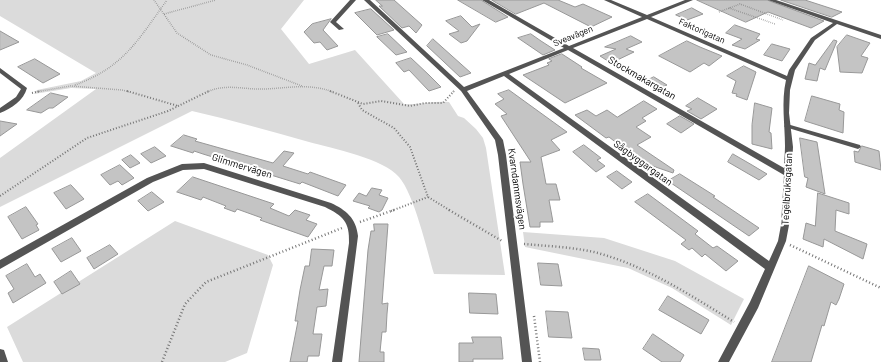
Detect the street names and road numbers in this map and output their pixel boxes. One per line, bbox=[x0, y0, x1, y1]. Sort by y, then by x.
street label: Faktorigatan bbox=[677, 16, 727, 46]
street label: Sveavägen bbox=[552, 23, 594, 49]
street label: Stockmakargatan bbox=[606, 54, 678, 102]
street label: Sågbyggargatan bbox=[611, 138, 675, 188]
street label: Kvarndammsvägen bbox=[505, 148, 529, 230]
street label: Glimmervägen bbox=[210, 151, 274, 181]
street label: Tegelbruksgatan bbox=[779, 153, 795, 225]

